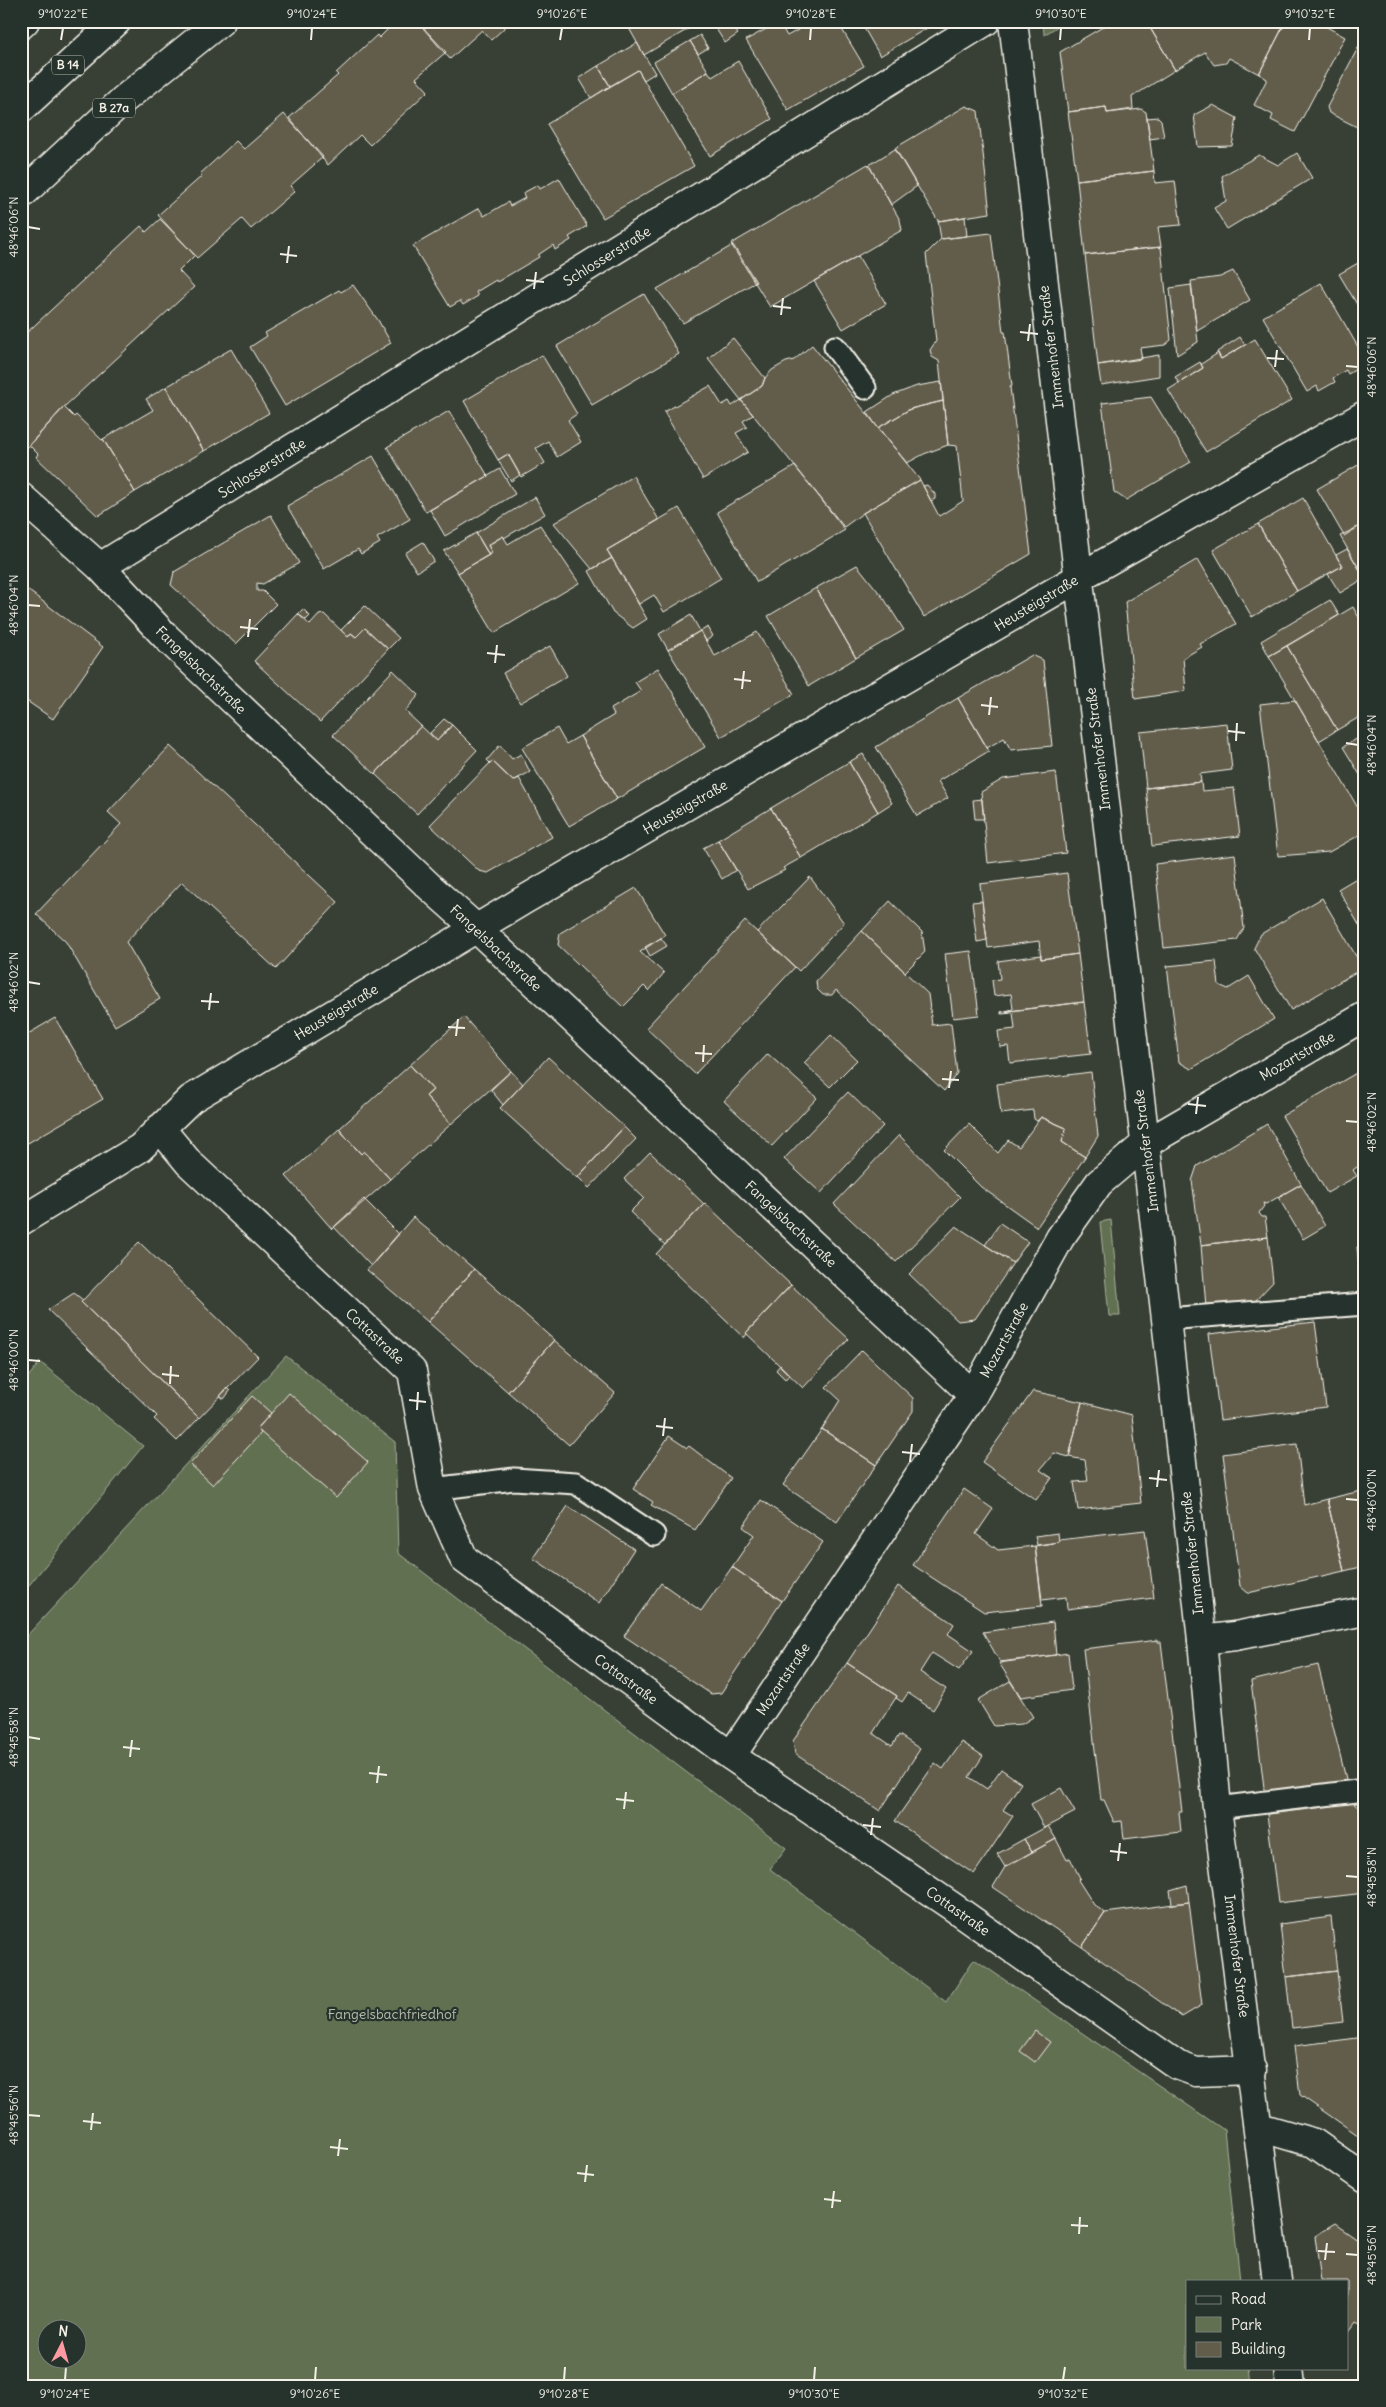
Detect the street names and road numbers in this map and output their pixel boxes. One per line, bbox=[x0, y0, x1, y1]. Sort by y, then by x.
road number: B 14 bbox=[52, 56, 84, 74]
road number: B 27a bbox=[93, 99, 135, 118]
street label: Schlosserstraße bbox=[560, 222, 654, 290]
street label: Immenhofer Straße bbox=[1035, 284, 1067, 410]
street label: Schlosserstraße bbox=[215, 434, 309, 502]
street label: Heusteigstraße bbox=[991, 571, 1081, 635]
street label: Fangelsbachstraße bbox=[152, 622, 250, 718]
street label: Immenhofer Straße bbox=[1082, 686, 1114, 812]
street label: Heusteigstraße bbox=[639, 775, 731, 839]
street label: Fangelsbachstraße bbox=[446, 901, 546, 995]
street label: Heusteigstraße bbox=[291, 980, 381, 1044]
street label: Mozartstraße bbox=[1256, 1027, 1338, 1085]
street label: Immenhofer Straße bbox=[1130, 1088, 1162, 1214]
street label: Fangelsbachstraße bbox=[741, 1177, 841, 1271]
street label: Mozartstraße bbox=[976, 1299, 1032, 1381]
street label: Cottastraße bbox=[342, 1304, 408, 1368]
street label: Immenhofer Straße bbox=[1177, 1490, 1207, 1616]
street label: Mozartstraße bbox=[752, 1639, 814, 1719]
street label: Cottastraße bbox=[591, 1650, 661, 1708]
street label: Cottastraße bbox=[922, 1882, 994, 1940]
street label: Immenhofer Straße bbox=[1221, 1893, 1253, 2019]

